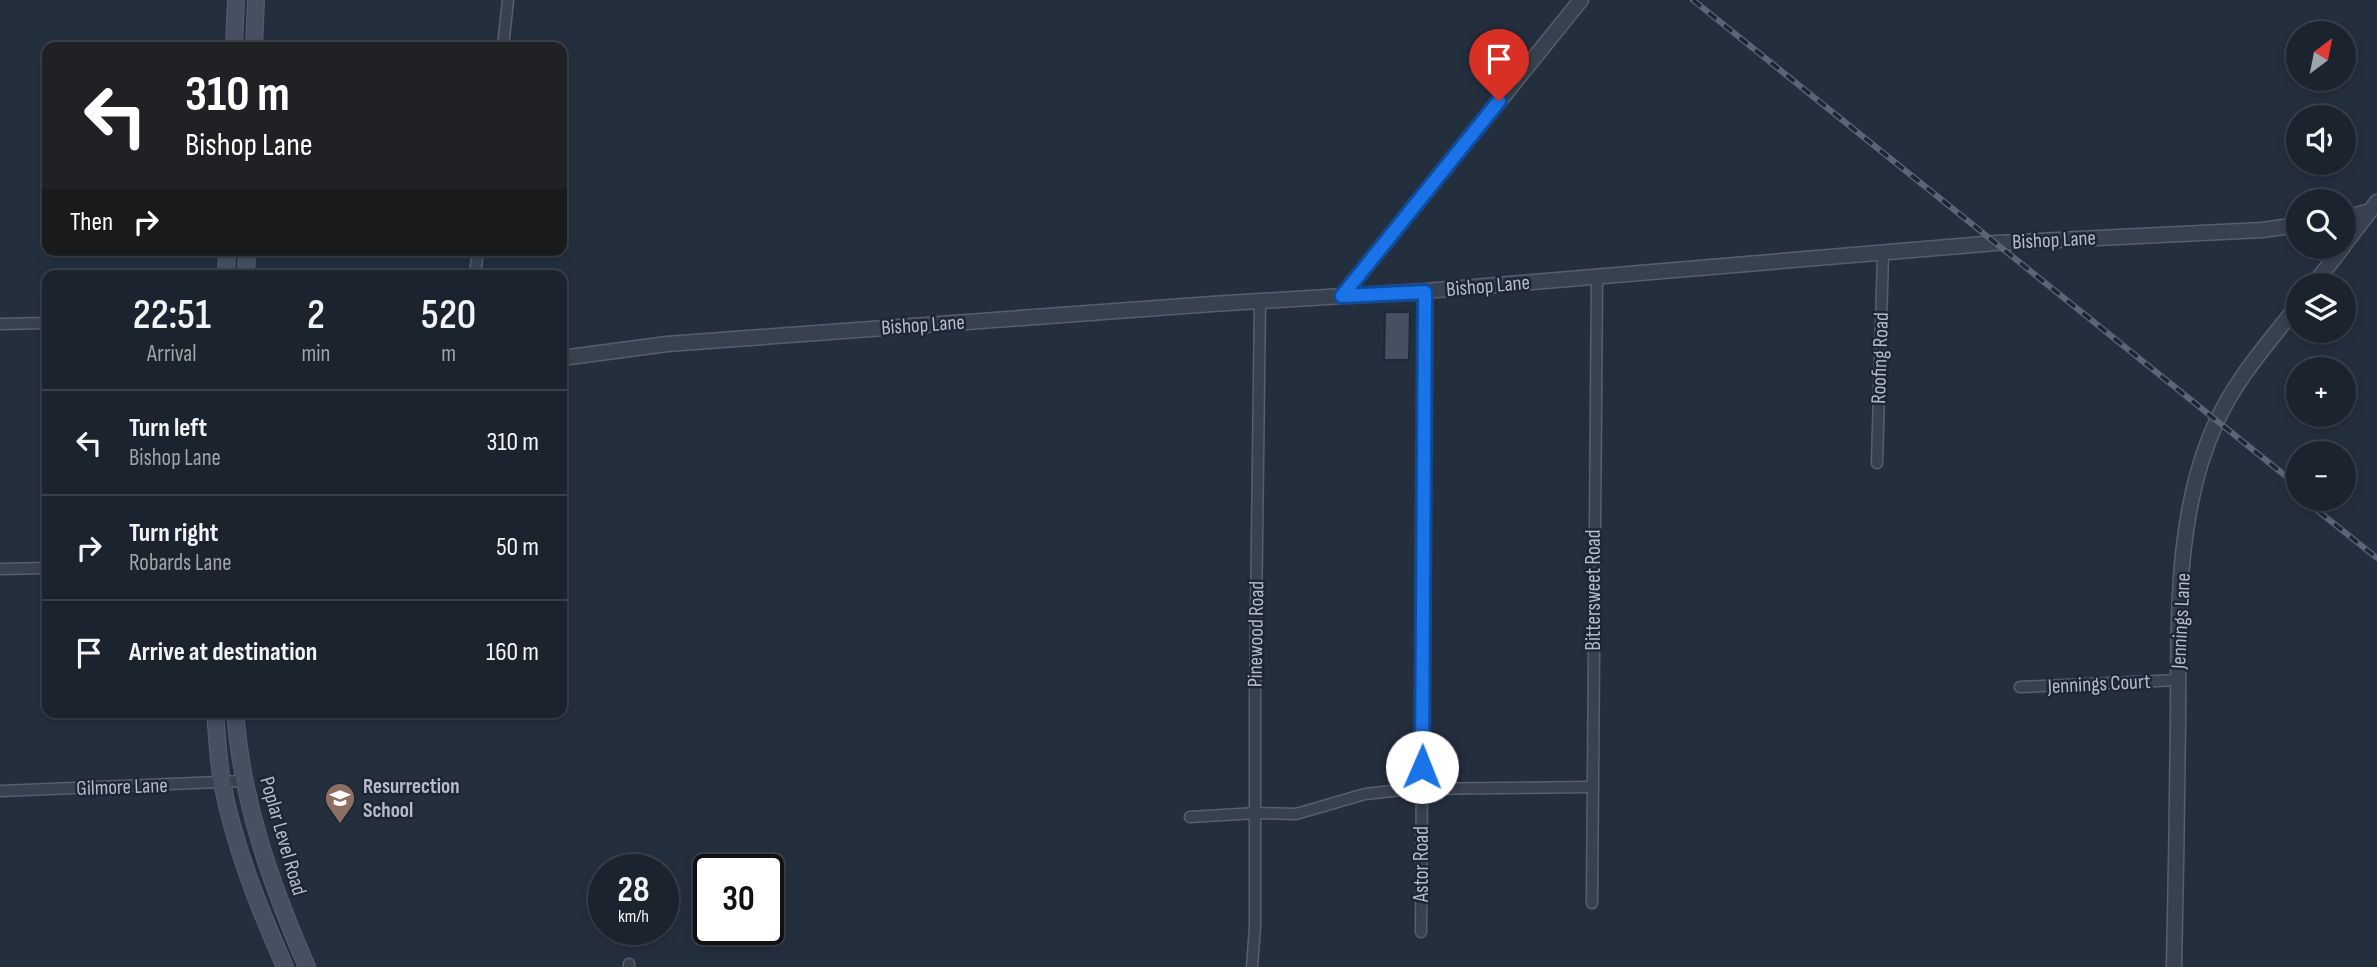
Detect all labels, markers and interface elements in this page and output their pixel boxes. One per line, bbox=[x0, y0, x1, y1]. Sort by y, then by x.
north arrow bbox=[2286, 21, 2356, 91]
map controls bbox=[2286, 21, 2356, 511]
pin bbox=[1469, 29, 1529, 101]
icon: arrive bbox=[1480, 40, 1518, 78]
text: 310 m bbox=[185, 66, 290, 125]
icon: left bbox=[70, 70, 161, 161]
button: sound bbox=[2286, 105, 2356, 175]
text: Bishop Lane bbox=[185, 126, 313, 165]
button: search bbox=[2286, 189, 2356, 259]
icon: right bbox=[127, 203, 165, 241]
text: Then bbox=[70, 207, 113, 238]
street label: Bishop Lane bbox=[2011, 225, 2097, 255]
street label: Bishop Lane bbox=[1445, 270, 1531, 302]
button: layers bbox=[2286, 273, 2356, 343]
text: 22:51 bbox=[133, 290, 211, 341]
text: 2 bbox=[307, 290, 325, 341]
text: 520 bbox=[421, 290, 476, 341]
street label: Bishop Lane bbox=[880, 310, 966, 340]
street label: Roofing Road bbox=[1866, 312, 1894, 404]
text: Arrival bbox=[147, 340, 196, 368]
text: min bbox=[302, 340, 330, 368]
text: m bbox=[441, 340, 456, 368]
button: + bbox=[2286, 357, 2356, 427]
text: Turn left bbox=[129, 413, 207, 444]
icon: left bbox=[70, 424, 108, 462]
text: 310 m bbox=[487, 427, 539, 458]
button: − bbox=[2286, 441, 2356, 511]
text: Bishop Lane bbox=[129, 444, 221, 472]
text: Turn right bbox=[129, 518, 218, 549]
icon: right bbox=[70, 529, 108, 567]
street label: Bittersweet Road bbox=[1581, 530, 1606, 650]
text: 50 m bbox=[496, 532, 539, 563]
text: Robards Lane bbox=[129, 549, 231, 577]
street label: Jennings Lane bbox=[2166, 572, 2196, 671]
street label: Pinewood Road bbox=[1243, 581, 1269, 687]
icon: arrive bbox=[70, 634, 108, 672]
text: Arrive at destination bbox=[129, 637, 317, 668]
text: 160 m bbox=[486, 637, 539, 668]
street label: Jennings Court bbox=[2046, 669, 2151, 699]
position arrow bbox=[1385, 730, 1459, 804]
street label: Gilmore Lane bbox=[76, 773, 168, 801]
street label: Poplar Level Road bbox=[254, 774, 312, 898]
place label: Resurrection School bbox=[363, 774, 459, 823]
school or university icon: Resurrection School bbox=[323, 781, 357, 825]
street label: Astor Road bbox=[1409, 826, 1434, 903]
speed limit sign: 30 bbox=[693, 854, 784, 945]
text: 28 bbox=[618, 869, 649, 912]
text: km/h bbox=[618, 906, 649, 927]

